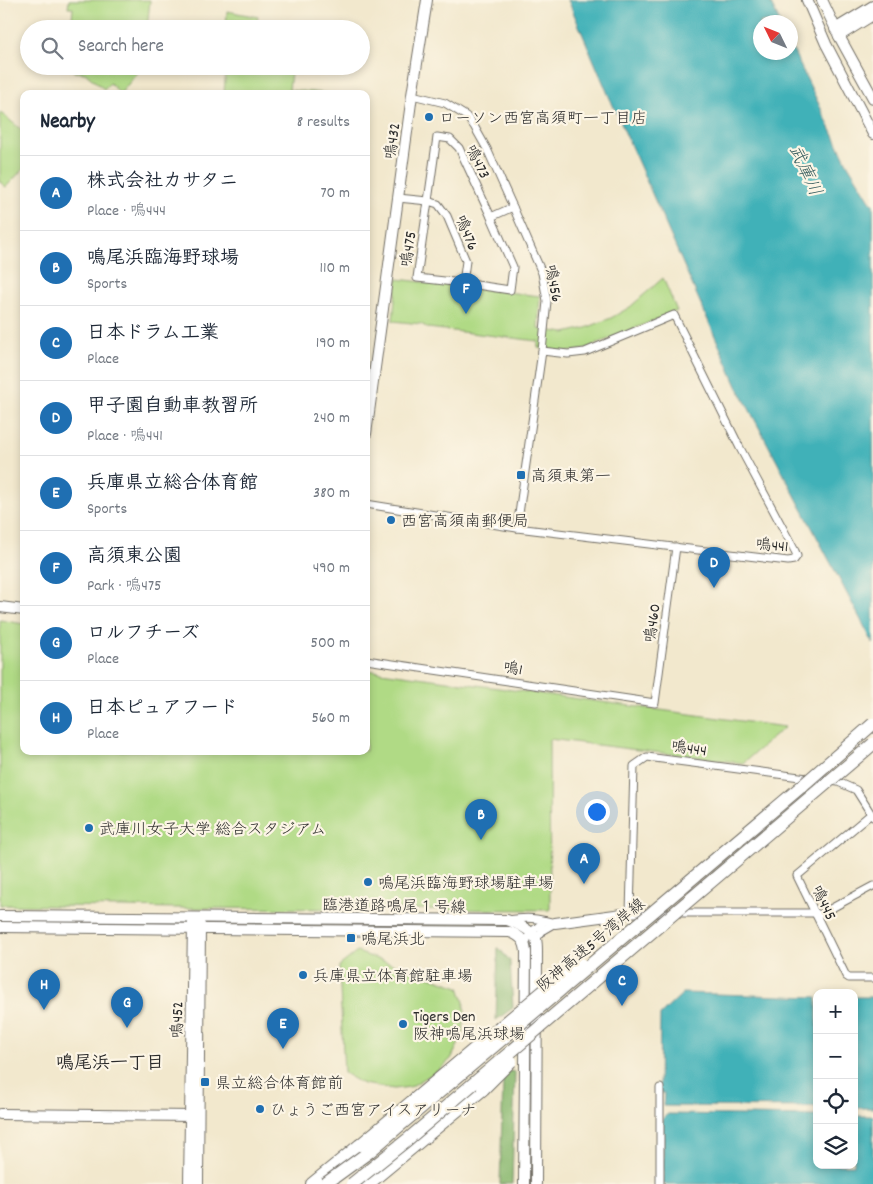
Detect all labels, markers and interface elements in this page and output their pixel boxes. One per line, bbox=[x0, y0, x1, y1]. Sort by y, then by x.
north arrow bbox=[753, 15, 798, 60]
search box bbox=[20, 20, 370, 75]
icon: search bbox=[38, 34, 66, 62]
text: Search here bbox=[78, 34, 164, 61]
text: Nearby bbox=[40, 108, 95, 138]
place label: ローソン西宮高須町一丁目店 bbox=[439, 108, 647, 131]
text: 8 results bbox=[297, 111, 350, 134]
marker: ローソン西宮高須町一丁目店 bbox=[423, 111, 435, 123]
street label: 鳴432 bbox=[380, 122, 407, 161]
street label: 鳴473 bbox=[458, 141, 495, 183]
water label: 武庫川 bbox=[781, 141, 826, 201]
text: 株式会社カサタニ bbox=[87, 169, 238, 196]
text: A bbox=[52, 182, 60, 205]
text: 70 m bbox=[320, 182, 350, 205]
text: Place · 鳴444 bbox=[87, 200, 166, 223]
street label: 鳴476 bbox=[448, 212, 483, 254]
street label: 鳴475 bbox=[396, 230, 423, 269]
text: 鳴尾浜臨海野球場 bbox=[87, 246, 239, 273]
text: B bbox=[52, 257, 60, 280]
text: 110 m bbox=[320, 257, 350, 280]
street label: 鳴456 bbox=[538, 263, 567, 304]
text: Sports bbox=[87, 273, 127, 296]
pin: F bbox=[450, 273, 482, 314]
text: 日本ドラム工業 bbox=[87, 321, 219, 348]
text: C bbox=[52, 332, 60, 355]
text: 190 m bbox=[316, 332, 350, 355]
text: Place bbox=[87, 348, 119, 371]
text: 甲子園自動車教習所 bbox=[87, 394, 258, 421]
text: D bbox=[52, 407, 60, 430]
text: 240 m bbox=[313, 407, 350, 430]
text: Place · 鳴441 bbox=[87, 425, 163, 448]
place label: 高須東第一 bbox=[531, 466, 611, 489]
marker: 高須東第一 bbox=[515, 469, 527, 481]
text: 兵庫県立総合体育館 bbox=[87, 471, 258, 498]
text: E bbox=[52, 482, 60, 505]
text: 380 m bbox=[313, 482, 350, 505]
text: Sports bbox=[87, 498, 127, 521]
place label: 西宮高須南郵便局 bbox=[401, 511, 529, 534]
marker: 西宮高須南郵便局 bbox=[385, 514, 397, 526]
street label: 鳴441 bbox=[755, 534, 789, 559]
text: 高須東公園 bbox=[87, 544, 182, 571]
pin: D bbox=[698, 547, 730, 588]
text: F bbox=[52, 557, 60, 580]
text: 490 m bbox=[313, 557, 350, 580]
text: Park · 鳴475 bbox=[87, 575, 161, 598]
street label: 鳴460 bbox=[639, 602, 668, 644]
text: ロルフチーズ bbox=[87, 621, 199, 648]
text: G bbox=[52, 632, 60, 655]
text: 500 m bbox=[310, 632, 350, 655]
text: Place bbox=[87, 648, 119, 671]
street label: 鳴1 bbox=[501, 657, 524, 682]
text: 日本ピュアフード bbox=[87, 696, 238, 723]
text: H bbox=[52, 707, 60, 730]
text: 560 m bbox=[311, 707, 350, 730]
text: Place bbox=[87, 723, 119, 746]
street label: 鳴444 bbox=[669, 736, 708, 763]
pin: B bbox=[465, 799, 497, 840]
your location bbox=[584, 799, 610, 825]
place label: 武庫川女子大学 総合スタジアム bbox=[99, 819, 326, 842]
marker: 武庫川女子大学 総合スタジアム bbox=[83, 822, 95, 834]
pin: A bbox=[568, 843, 600, 884]
place label: 鳴尾浜臨海野球場駐車場 bbox=[378, 873, 554, 896]
marker: 鳴尾浜臨海野球場駐車場 bbox=[362, 876, 374, 888]
street label: 鳴445 bbox=[804, 882, 841, 925]
street label: 阪神高速5号湾岸線 bbox=[532, 894, 651, 998]
street label: 臨港道路鳴尾１号線 bbox=[322, 895, 466, 920]
place label: 鳴尾浜北 bbox=[361, 929, 425, 952]
marker: 鳴尾浜北 bbox=[345, 932, 357, 944]
pin: C bbox=[606, 965, 638, 1006]
place label: 兵庫県立体育館駐車場 bbox=[313, 966, 473, 989]
pin: H bbox=[28, 969, 60, 1010]
marker: 兵庫県立体育館駐車場 bbox=[297, 969, 309, 981]
pin: G bbox=[111, 987, 143, 1028]
map controls bbox=[813, 989, 858, 1169]
button: + bbox=[813, 989, 858, 1034]
street label: 鳴452 bbox=[167, 1001, 190, 1039]
place label: Tigers Den 阪神鳴尾浜球場 bbox=[413, 1006, 525, 1047]
pin: E bbox=[267, 1008, 299, 1049]
marker: Tigers Den 阪神鳴尾浜球場 bbox=[397, 1018, 409, 1030]
button: − bbox=[813, 1034, 858, 1079]
district label: 鳴尾浜一丁目 bbox=[56, 1052, 164, 1077]
place label: 県立総合体育館前 bbox=[215, 1073, 343, 1096]
marker: 県立総合体育館前 bbox=[199, 1076, 211, 1088]
button: locate bbox=[813, 1079, 858, 1124]
place label: ひょうご西宮アイスアリーナ bbox=[270, 1100, 476, 1123]
marker: ひょうご西宮アイスアリーナ bbox=[254, 1103, 266, 1115]
button: layers bbox=[813, 1124, 858, 1169]

